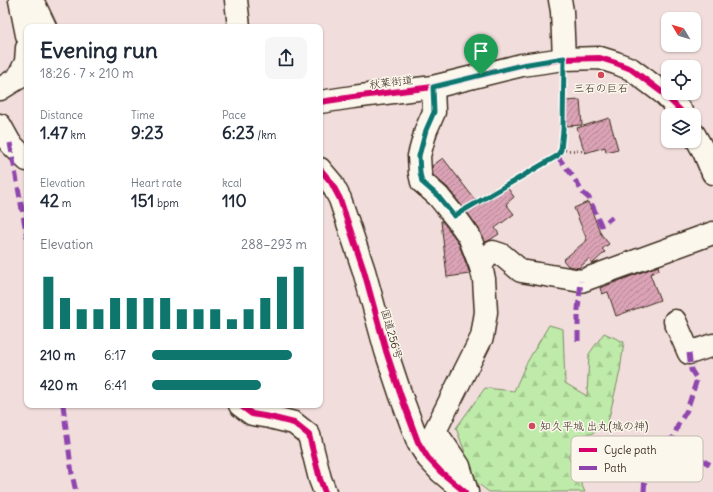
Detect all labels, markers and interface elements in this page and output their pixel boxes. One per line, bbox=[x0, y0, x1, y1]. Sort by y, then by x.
north arrow bbox=[661, 12, 701, 52]
map controls bbox=[661, 12, 701, 148]
pin bbox=[464, 34, 498, 75]
text: Evening run bbox=[40, 36, 158, 64]
button: share bbox=[265, 37, 307, 79]
icon: arrive bbox=[470, 40, 492, 62]
button: locate bbox=[661, 60, 701, 100]
text: 18:26 · 7 × 210 m bbox=[40, 65, 134, 82]
marker: 三石の巨石 bbox=[596, 70, 606, 80]
street label: 秋葉街道 bbox=[368, 72, 414, 92]
place label: 三石の巨石 bbox=[574, 81, 629, 95]
text: Distance bbox=[40, 108, 83, 122]
text: Time bbox=[131, 108, 155, 122]
text: Pace bbox=[222, 108, 246, 122]
button: layers bbox=[661, 108, 701, 148]
text: 1.47 bbox=[40, 122, 68, 144]
text: 9:23 bbox=[131, 122, 164, 144]
text: 6:23 bbox=[222, 122, 255, 144]
text: km bbox=[68, 128, 86, 142]
text: /km bbox=[255, 128, 277, 142]
text: Elevation bbox=[40, 176, 85, 190]
text: Heart rate bbox=[131, 176, 182, 190]
text: kcal bbox=[222, 176, 242, 190]
text: 42 bbox=[40, 190, 59, 212]
text: 151 bbox=[131, 190, 154, 212]
text: 110 bbox=[222, 190, 247, 212]
text: m bbox=[59, 196, 71, 210]
text: bpm bbox=[154, 196, 179, 210]
text: Elevation bbox=[40, 236, 93, 253]
text: 288–293 m bbox=[241, 236, 307, 253]
street label: 国道256号 bbox=[378, 307, 406, 361]
text: 210 m bbox=[40, 347, 75, 364]
text: 6:17 bbox=[104, 347, 126, 364]
text: 420 m bbox=[40, 377, 78, 394]
text: 6:41 bbox=[104, 377, 127, 394]
place label: 知久平城 出丸(城の神) bbox=[540, 419, 648, 433]
marker: 知久平城 出丸(城の神) bbox=[527, 421, 537, 431]
legend bbox=[571, 436, 703, 482]
text: Cycle path bbox=[604, 443, 657, 457]
text: Path bbox=[604, 461, 627, 475]

